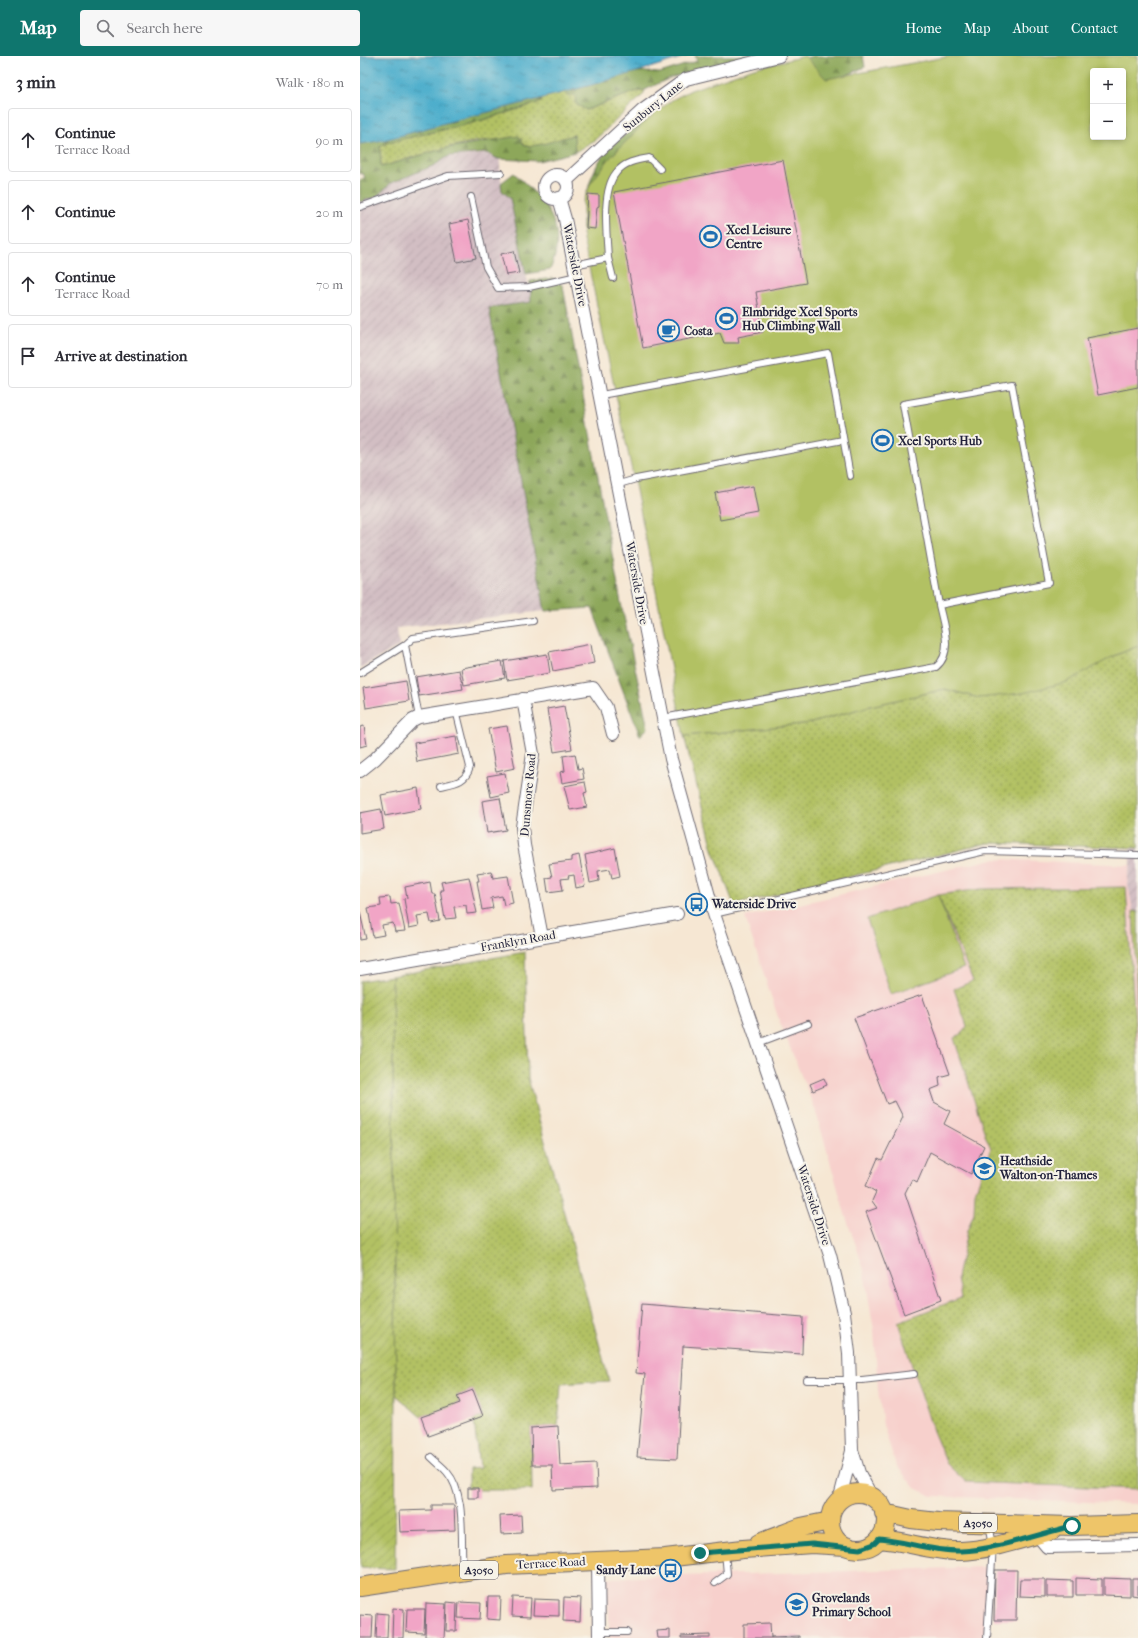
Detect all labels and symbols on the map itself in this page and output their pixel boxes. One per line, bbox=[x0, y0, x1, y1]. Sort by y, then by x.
street label: Sunbury Lane bbox=[620, 78, 686, 134]
street label: Waterside Drive bbox=[560, 221, 590, 308]
place label: Xcel Leisure Centre bbox=[725, 223, 791, 251]
sports icon: Xcel Leisure Centre bbox=[697, 224, 723, 250]
place label: Elmbridge Xcel Sports Hub Climbing Wall bbox=[742, 305, 858, 334]
sports icon: Elmbridge Xcel Sports Hub Climbing Wall bbox=[714, 306, 740, 332]
cafe icon: Costa bbox=[655, 318, 681, 344]
place label: Costa bbox=[684, 324, 713, 338]
sports icon: Xcel Sports Hub bbox=[869, 428, 895, 454]
place label: Xcel Sports Hub bbox=[897, 434, 982, 449]
street label: Waterside Drive bbox=[623, 539, 651, 626]
street label: Dunsmore Road bbox=[517, 752, 539, 837]
bus stop icon: Waterside Drive bbox=[684, 891, 710, 917]
place label: Waterside Drive bbox=[711, 897, 796, 911]
street label: Franklyn Road bbox=[479, 927, 557, 954]
place label: Heathside Walton-on-Thames bbox=[999, 1154, 1098, 1182]
school or university icon: Heathside Walton-on-Thames bbox=[972, 1155, 998, 1181]
street label: Waterside Drive bbox=[794, 1162, 834, 1247]
road number: A3050 bbox=[959, 1514, 997, 1532]
route start bbox=[1063, 1517, 1081, 1535]
route end bbox=[691, 1544, 709, 1562]
street label: Terrace Road bbox=[516, 1554, 586, 1572]
bus stop icon: Sandy Lane bbox=[658, 1557, 684, 1583]
road number: A3050 bbox=[460, 1561, 498, 1579]
place label: Sandy Lane bbox=[596, 1563, 656, 1578]
place label: Grovelands Primary School bbox=[812, 1591, 892, 1620]
school or university icon: Grovelands Primary School bbox=[784, 1592, 810, 1618]

